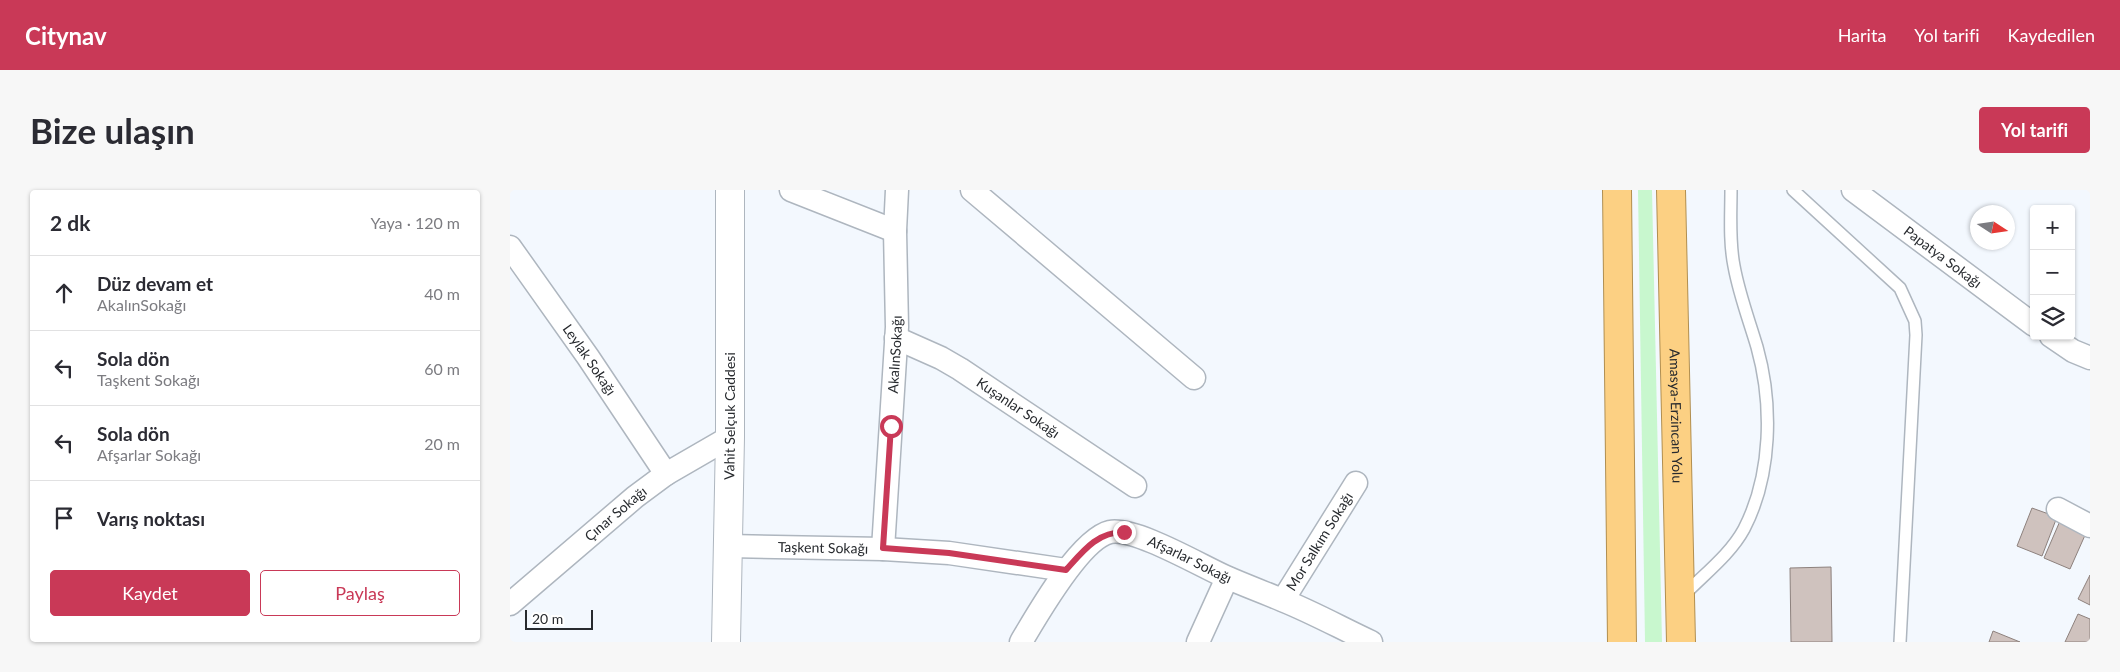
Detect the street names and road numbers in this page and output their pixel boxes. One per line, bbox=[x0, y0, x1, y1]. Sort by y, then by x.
street label: Papatya Sokağı bbox=[1901, 222, 1985, 291]
street label: AkalınSokağı bbox=[884, 315, 905, 394]
street label: Leylak Sokağı bbox=[559, 321, 620, 398]
street label: Amasya-Erzincan Yolu bbox=[1667, 349, 1686, 483]
street label: Vahit Selçuk Caddesi bbox=[720, 352, 738, 480]
street label: Kuşanlar Sokağı bbox=[973, 373, 1063, 441]
street label: Çınar Sokağı bbox=[581, 482, 650, 544]
street label: Mor Salkım Sokağı bbox=[1282, 489, 1356, 594]
street label: Afşarlar Sokağı bbox=[1145, 532, 1234, 586]
street label: Taşkent Sokağı bbox=[778, 538, 868, 557]

